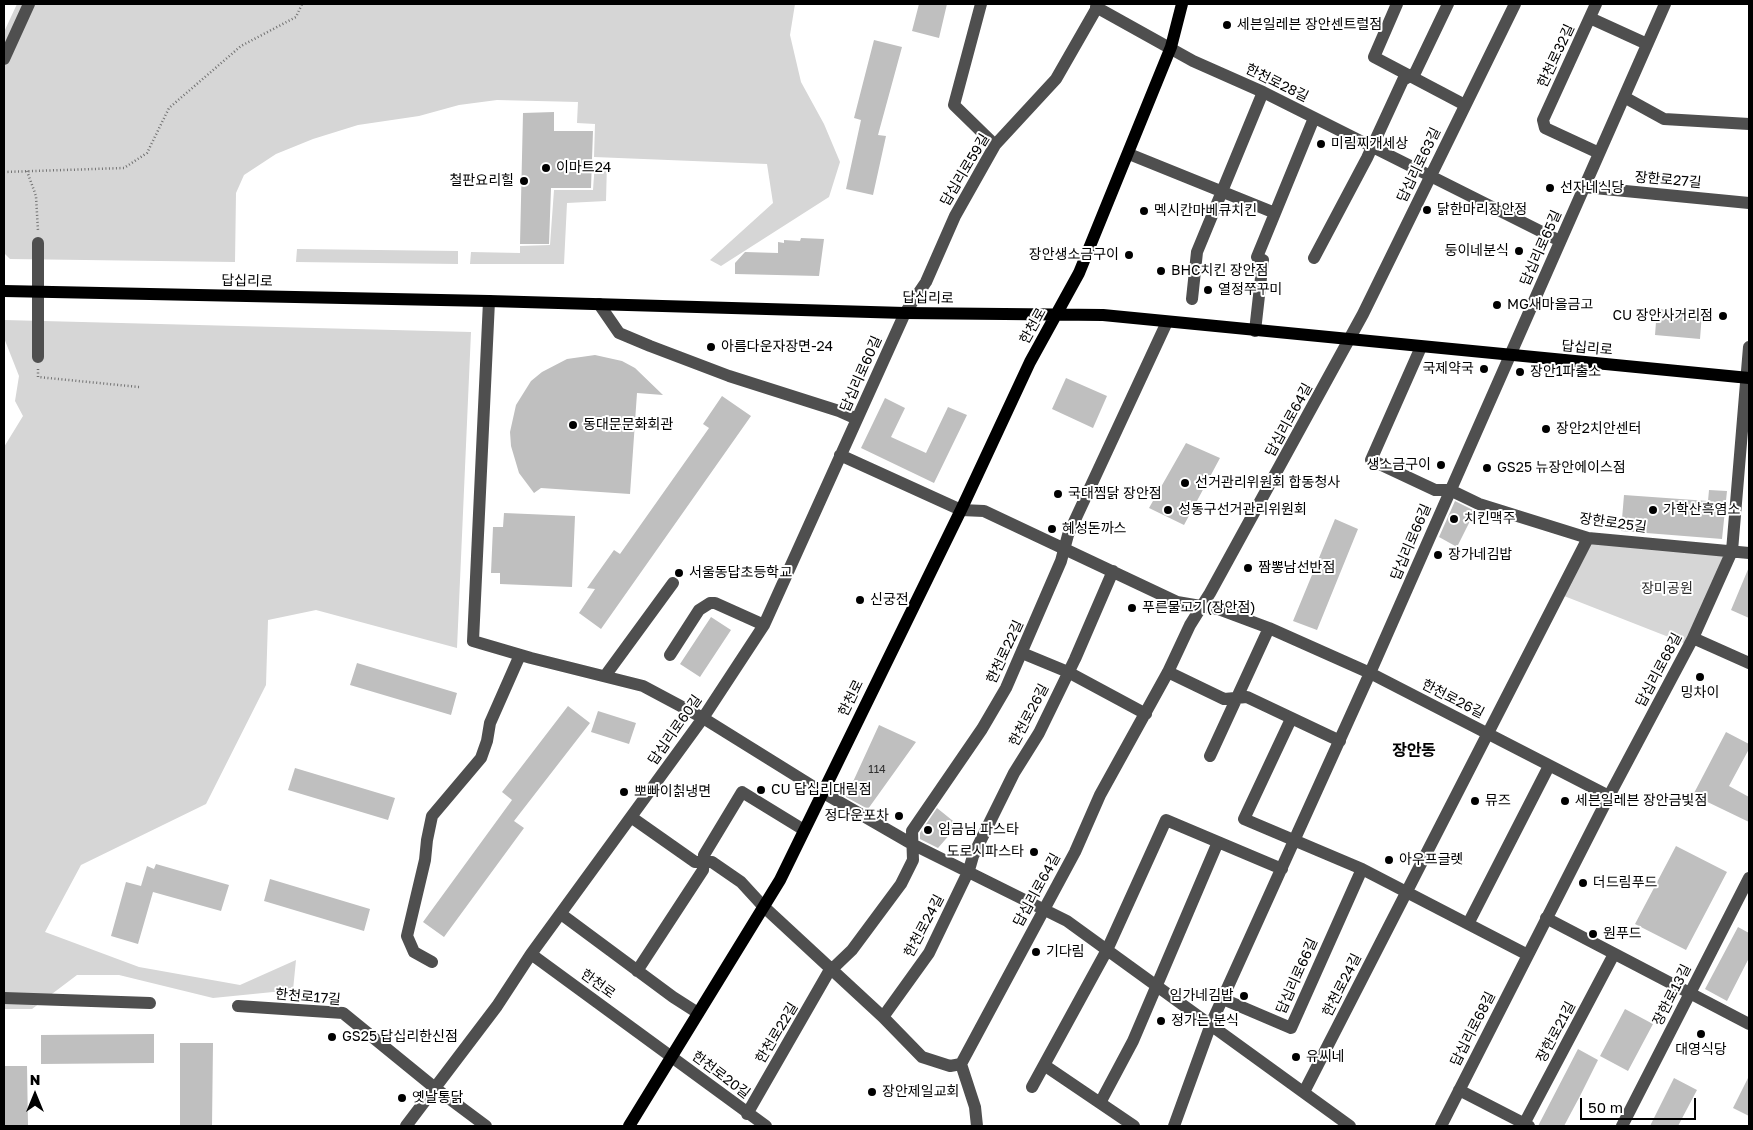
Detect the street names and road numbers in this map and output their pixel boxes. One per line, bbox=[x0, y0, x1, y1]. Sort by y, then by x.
street label: 한천로32길 bbox=[1534, 22, 1578, 90]
street label: 한천로28길 bbox=[1243, 61, 1311, 105]
street label: 답십리로63길 bbox=[1394, 125, 1444, 205]
street label: 답십리로59길 bbox=[937, 131, 993, 209]
street label: 장한로27길 bbox=[1634, 169, 1702, 191]
street label: 답십리로65길 bbox=[1517, 208, 1565, 288]
street label: 답십리로 bbox=[221, 272, 273, 290]
street label: 답십리로 bbox=[902, 289, 954, 307]
street label: 한천로 bbox=[1016, 305, 1050, 347]
street label: 답십리로60길 bbox=[837, 333, 885, 415]
street label: 답십리로 bbox=[1561, 337, 1613, 359]
street label: 답십리로64길 bbox=[1262, 380, 1316, 460]
street label: 답십리로66길 bbox=[1387, 501, 1435, 583]
street label: 장한로25길 bbox=[1578, 510, 1648, 536]
street label: 한천로22길 bbox=[983, 618, 1027, 686]
street label: 답십리로68길 bbox=[1632, 630, 1686, 710]
street label: 한천로26길 bbox=[1419, 676, 1487, 722]
street label: 한천로 bbox=[835, 677, 867, 719]
street label: 한천로26길 bbox=[1006, 681, 1052, 749]
street label: 답십리로60길 bbox=[645, 692, 705, 768]
street label: 답십리로64길 bbox=[1010, 850, 1064, 930]
street label: 한천로24길 bbox=[901, 892, 947, 960]
street label: 답십리로66길 bbox=[1273, 935, 1321, 1017]
street label: 한천로24길 bbox=[1319, 951, 1365, 1019]
street label: 장한로13길 bbox=[1649, 962, 1695, 1028]
street label: 한천로 bbox=[577, 966, 619, 1002]
street label: 한천로17길 bbox=[275, 986, 341, 1008]
street label: 답십리로68길 bbox=[1447, 989, 1499, 1069]
street label: 장한로21길 bbox=[1533, 999, 1579, 1065]
street label: 한천로22길 bbox=[752, 1000, 802, 1066]
street label: 한천로20길 bbox=[689, 1048, 753, 1102]

